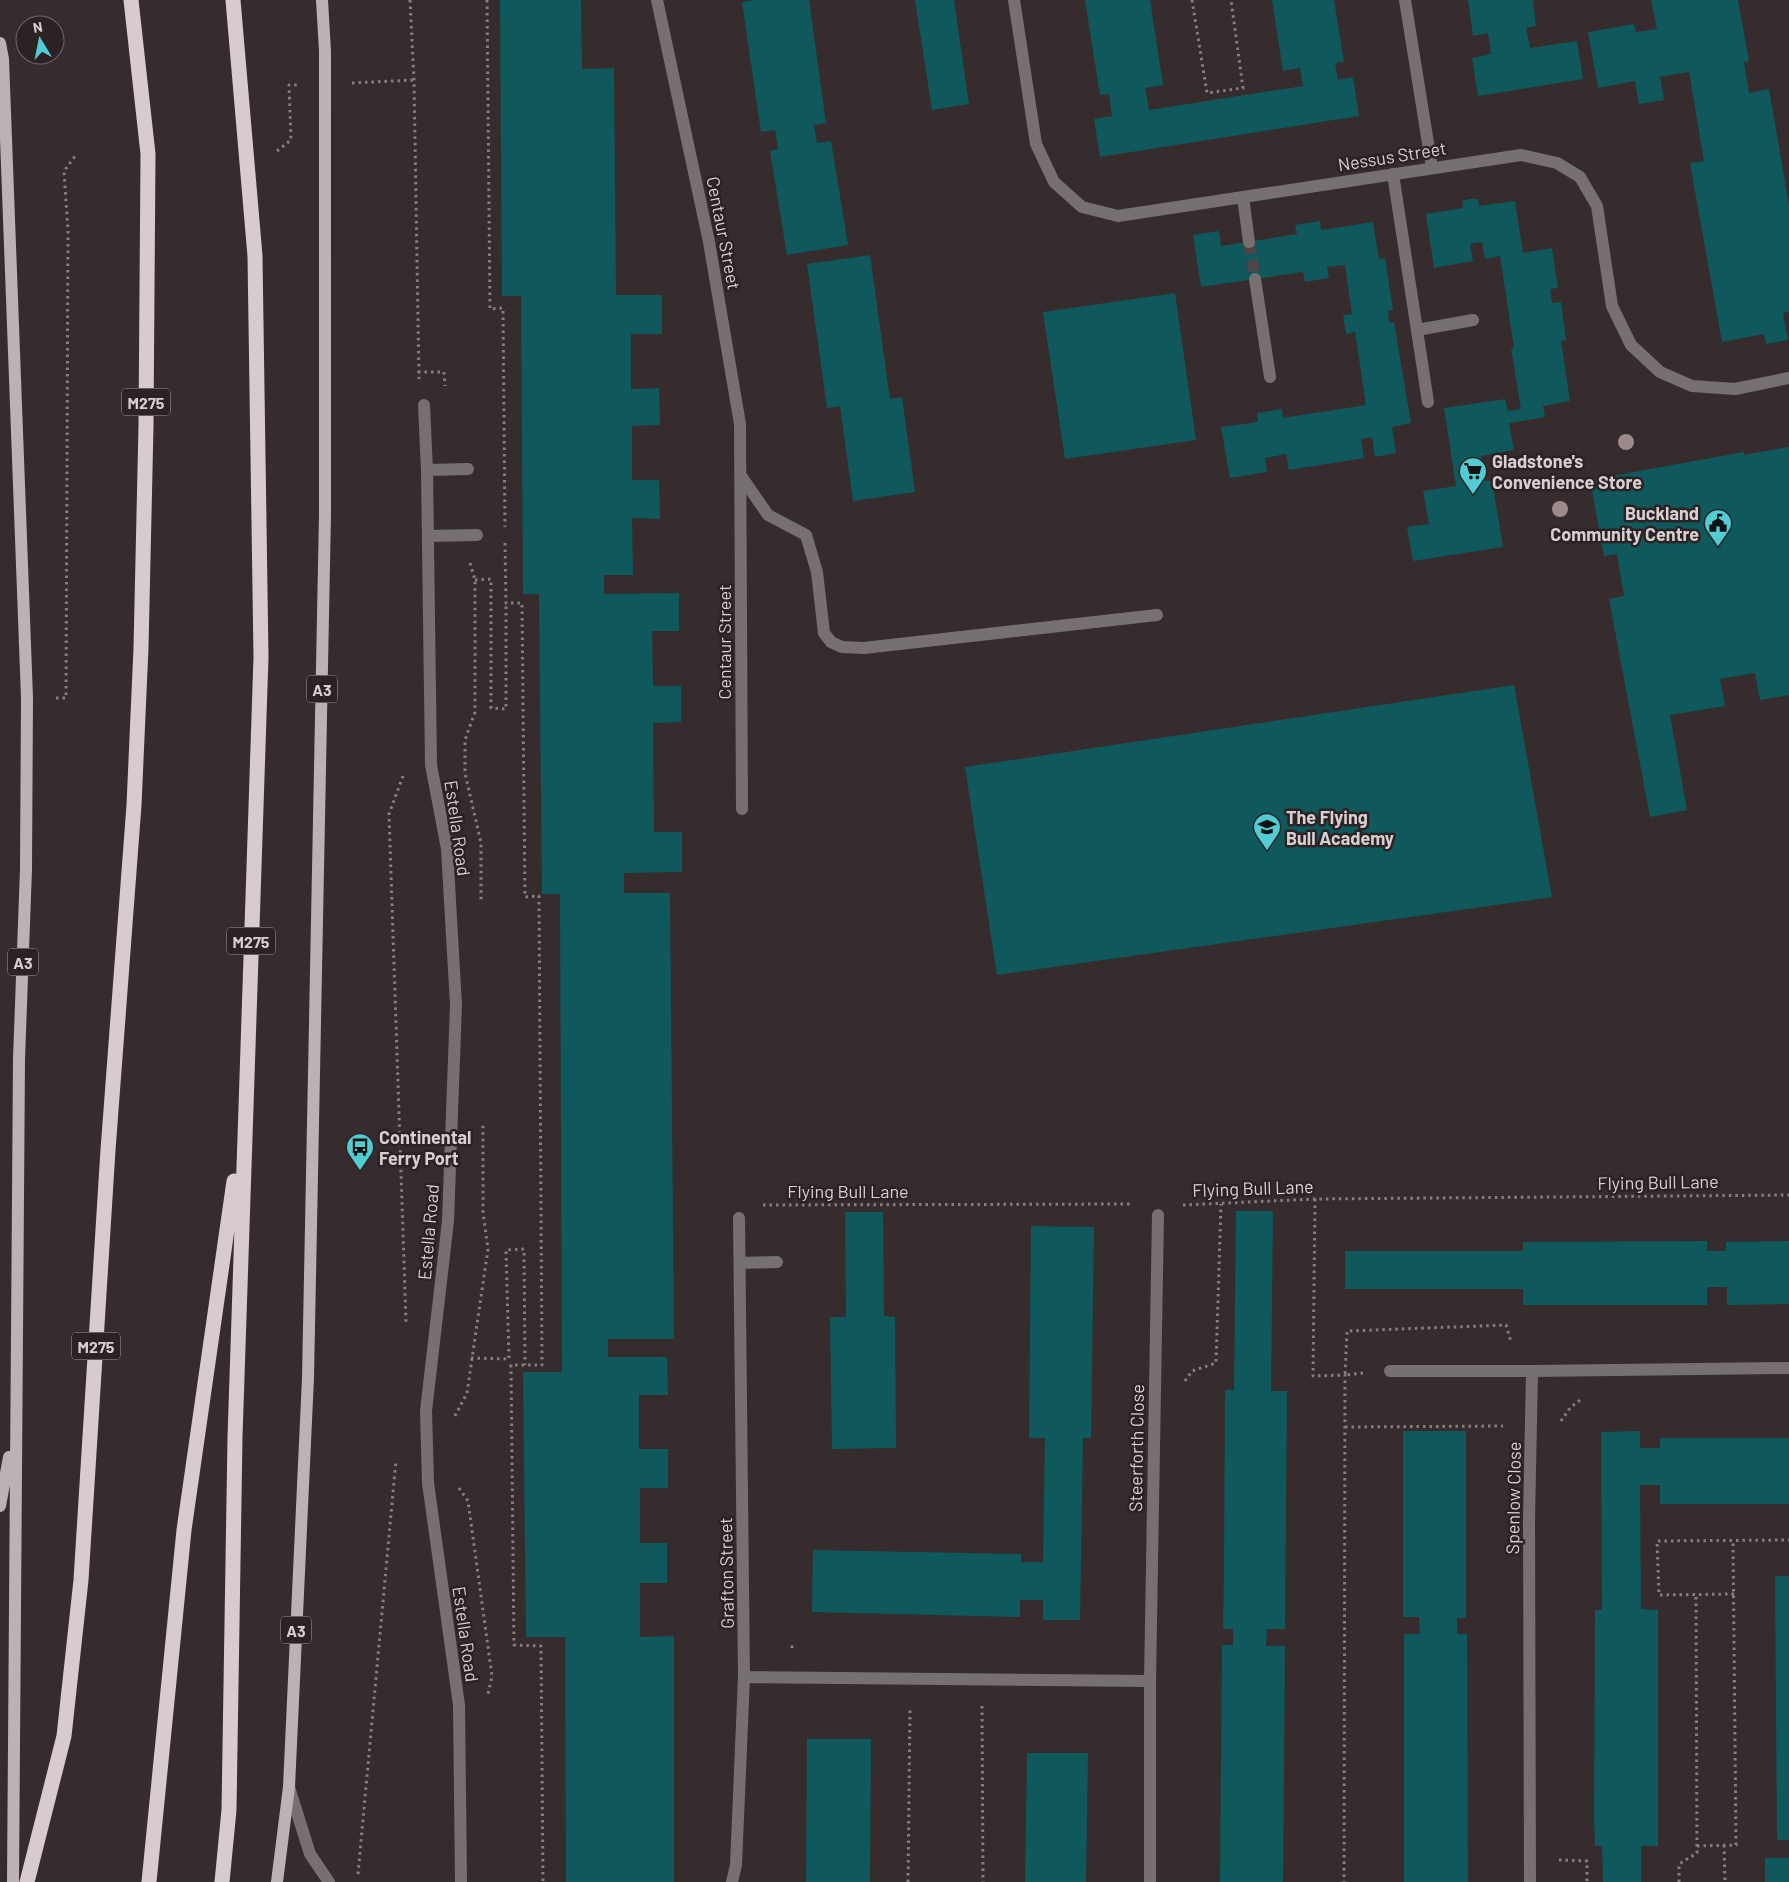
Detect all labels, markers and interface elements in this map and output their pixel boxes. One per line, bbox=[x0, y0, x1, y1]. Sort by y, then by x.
north arrow bbox=[15, 15, 65, 65]
text: N bbox=[32, 18, 44, 36]
street label: Nessus Street bbox=[1336, 137, 1448, 175]
street label: Centaur Street bbox=[702, 175, 746, 291]
road number: M275 bbox=[122, 388, 170, 416]
place label: Gladstone's Convenience Store bbox=[1492, 450, 1642, 493]
supermarket icon: Gladstone's Convenience Store bbox=[1458, 456, 1488, 495]
place label: Buckland Community Centre bbox=[1550, 502, 1699, 545]
public building icon: Buckland Community Centre bbox=[1703, 508, 1733, 547]
street label: Centaur Street bbox=[713, 585, 735, 699]
road number: A3 bbox=[307, 676, 337, 702]
street label: Estella Road bbox=[440, 779, 476, 877]
place label: The Flying Bull Academy bbox=[1286, 806, 1394, 849]
school or university icon: The Flying Bull Academy bbox=[1252, 812, 1282, 851]
road number: M275 bbox=[227, 928, 275, 954]
road number: A3 bbox=[8, 949, 38, 976]
place label: Continental Ferry Port bbox=[379, 1126, 471, 1169]
bus stop icon: Continental Ferry Port bbox=[345, 1132, 375, 1171]
street label: Flying Bull Lane bbox=[1597, 1170, 1719, 1194]
street label: Flying Bull Lane bbox=[1192, 1175, 1314, 1201]
street label: Flying Bull Lane bbox=[787, 1180, 909, 1202]
street label: Estella Road bbox=[413, 1183, 443, 1281]
road number: M275 bbox=[72, 1332, 120, 1360]
street label: Steerforth Close bbox=[1124, 1384, 1148, 1512]
street label: Spenlow Close bbox=[1501, 1441, 1525, 1555]
street label: Grafton Street bbox=[714, 1517, 738, 1629]
street label: Estella Road bbox=[448, 1585, 484, 1683]
road number: A3 bbox=[281, 1616, 311, 1644]

